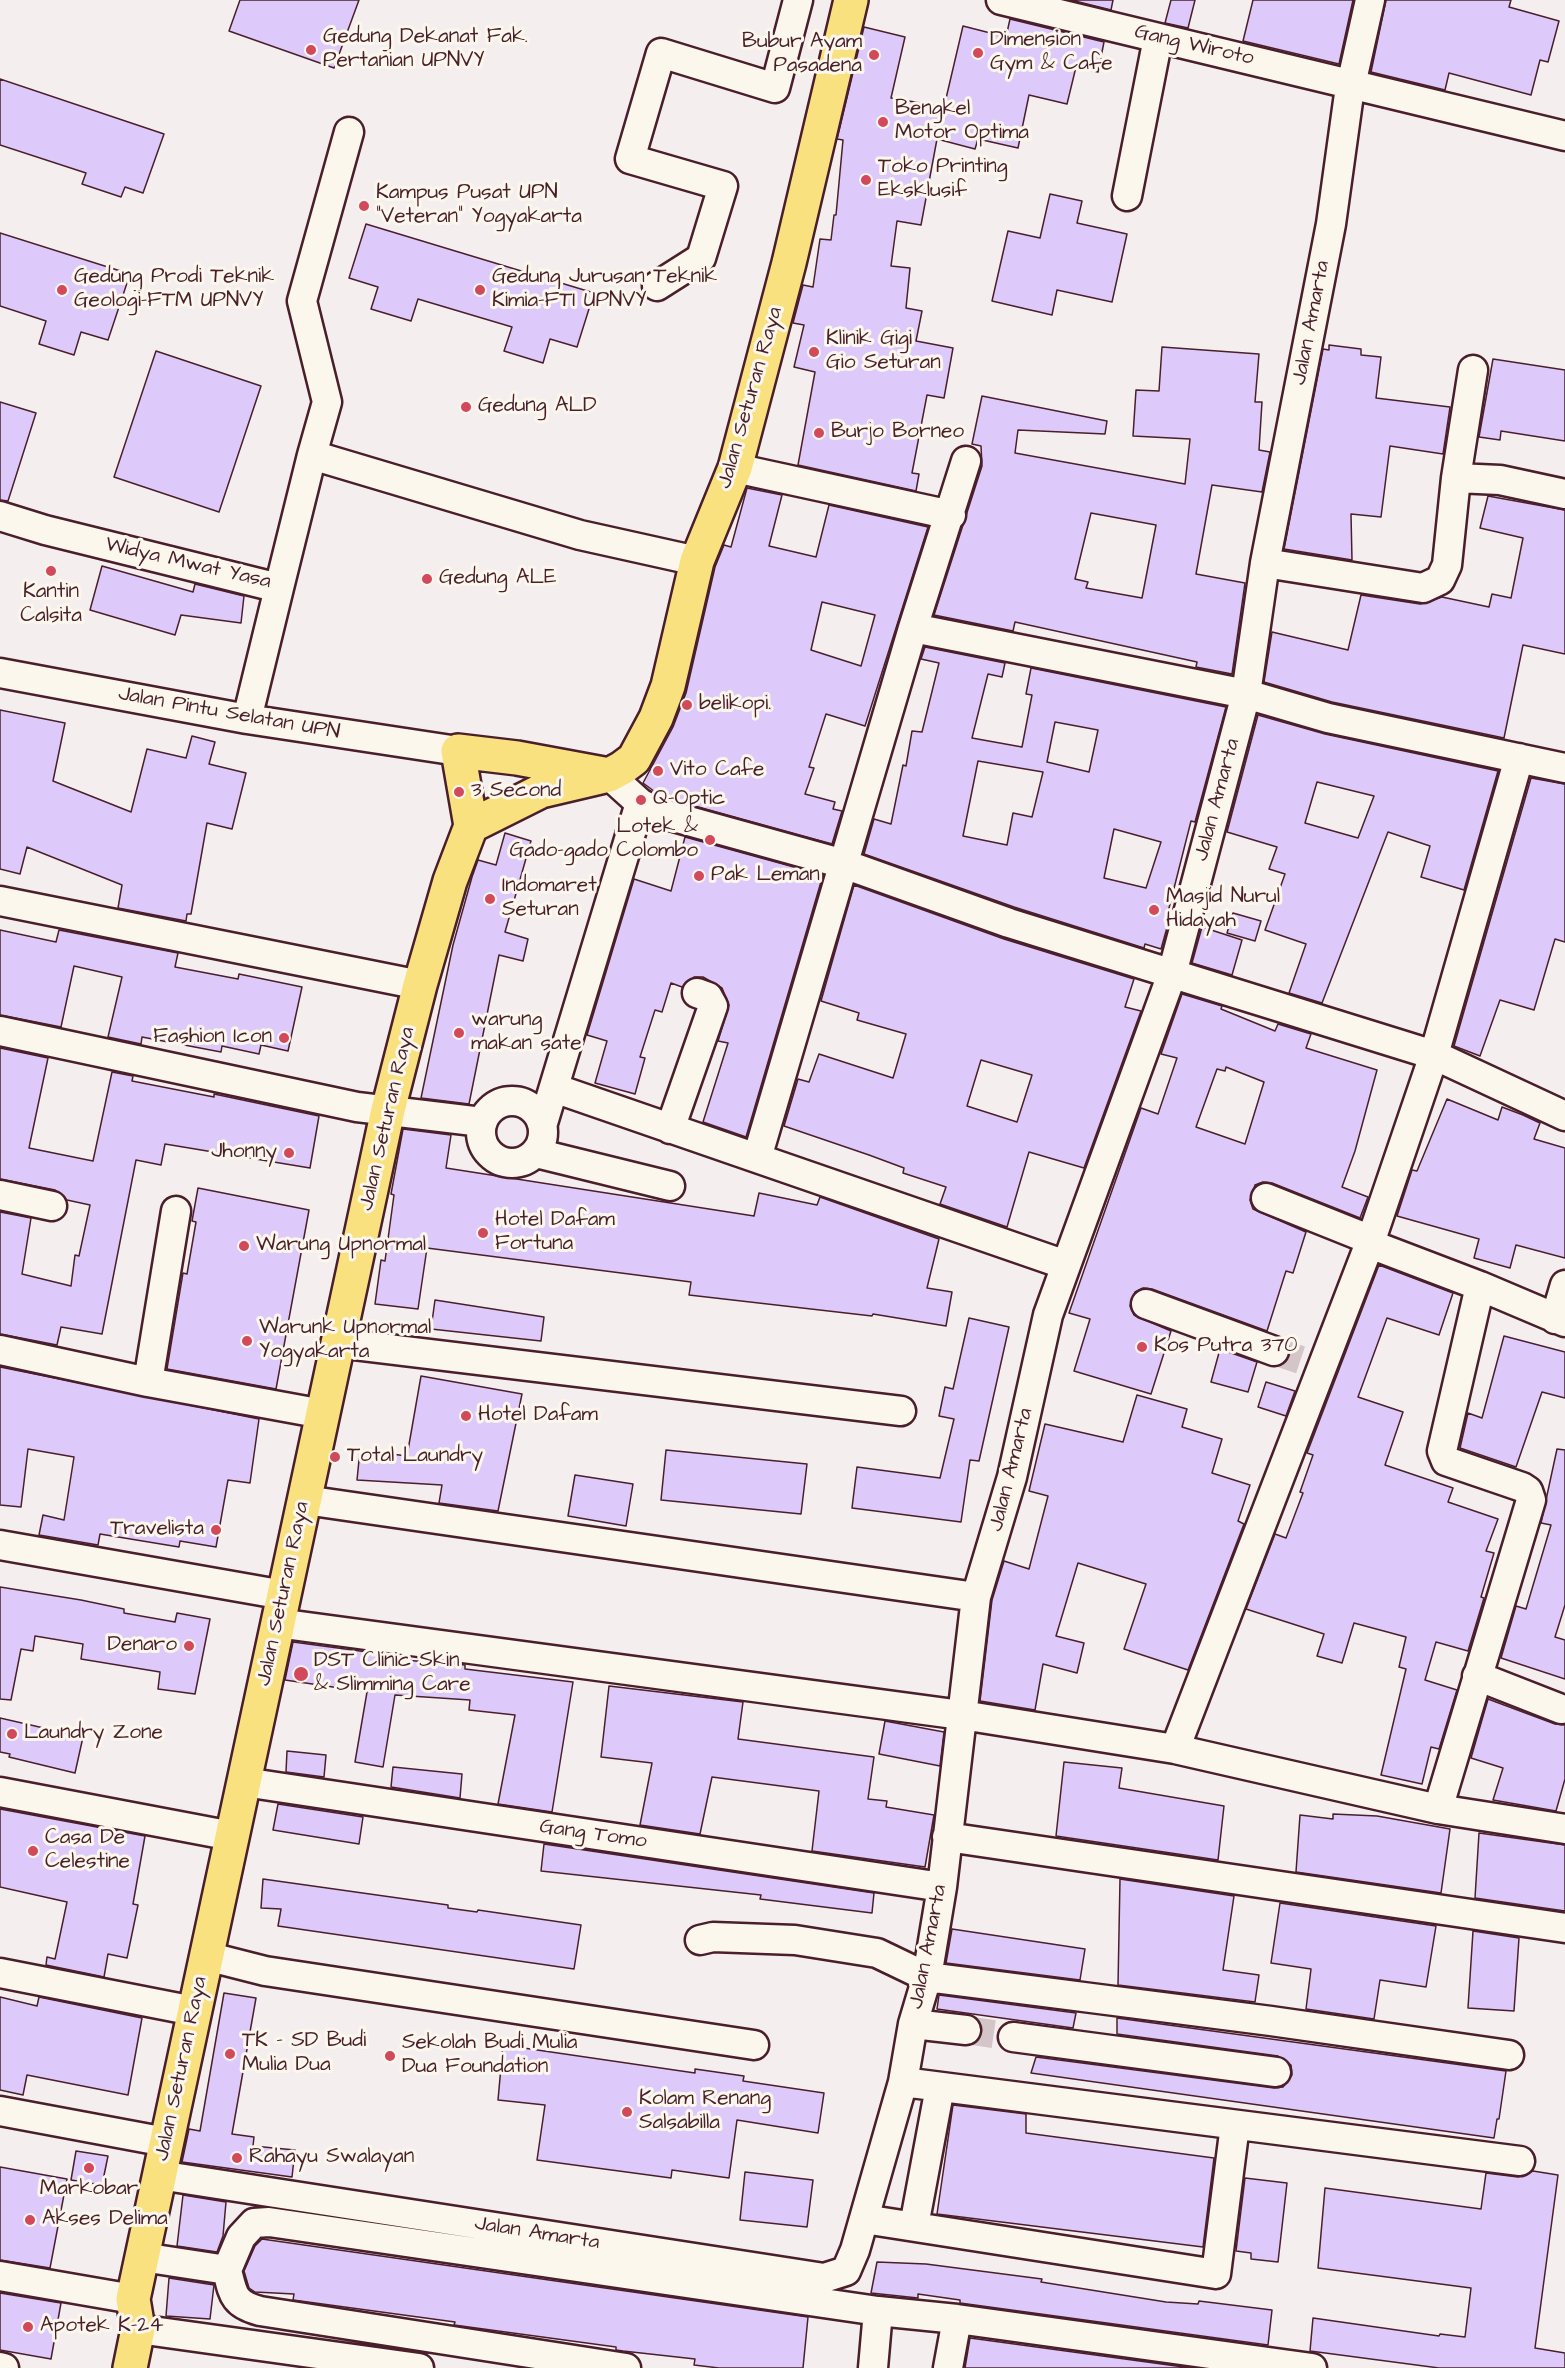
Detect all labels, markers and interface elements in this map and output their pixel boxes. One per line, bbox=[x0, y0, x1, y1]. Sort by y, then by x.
street label: Gang Wiroto bbox=[1132, 20, 1256, 72]
place label: Gedung Dekanat Fak. Pertanian UPNVY bbox=[323, 25, 528, 75]
place label: Dimension Gym & Cafe bbox=[990, 28, 1113, 78]
place label: Bubur Ayam Pasadena bbox=[742, 30, 862, 80]
marker: Gedung Dekanat Fak. Pertanian UPNVY bbox=[304, 43, 318, 57]
marker: Dimension Gym & Cafe bbox=[971, 46, 985, 60]
marker: Bubur Ayam Pasadena bbox=[867, 48, 881, 62]
place label: Bengkel Motor Optima bbox=[895, 97, 1029, 147]
marker: Bengkel Motor Optima bbox=[876, 115, 890, 129]
place label: Toko Printing Eksklusif bbox=[878, 155, 1008, 205]
marker: Toko Printing Eksklusif bbox=[859, 173, 873, 187]
place label: Kampus Pusat UPN "Veteran" Yogyakarta bbox=[376, 181, 582, 231]
marker: Kampus Pusat UPN "Veteran" Yogyakarta bbox=[357, 199, 371, 213]
street label: Jalan Amarta bbox=[1288, 259, 1336, 387]
place label: Gedung Prodi Teknik Geologi-FTM UPNVY bbox=[74, 265, 274, 315]
place label: Gedung Jurusan Teknik Kimia-FTI UPNVY bbox=[492, 265, 717, 315]
marker: Gedung Prodi Teknik Geologi-FTM UPNVY bbox=[55, 283, 69, 297]
marker: Gedung Jurusan Teknik Kimia-FTI UPNVY bbox=[473, 283, 487, 297]
street label: Jalan Seturan Raya bbox=[713, 304, 789, 492]
place label: Klinik Gigi Gio Seturan bbox=[826, 327, 941, 377]
marker: Klinik Gigi Gio Seturan bbox=[807, 345, 821, 359]
place label: Gedung ALD bbox=[478, 394, 597, 420]
marker: Gedung ALD bbox=[459, 400, 473, 414]
place label: Burjo Borneo bbox=[831, 420, 964, 446]
marker: Burjo Borneo bbox=[812, 426, 826, 440]
street label: Widya Mwat Yasa bbox=[103, 533, 273, 595]
marker: Kantin Calsita bbox=[44, 564, 58, 578]
place label: Gedung ALE bbox=[439, 566, 556, 592]
marker: Gedung ALE bbox=[420, 572, 434, 586]
place label: Kantin Calsita bbox=[20, 580, 82, 630]
street label: Jalan Pintu Selatan UPN bbox=[116, 682, 342, 746]
place label: belikopi. bbox=[699, 692, 771, 718]
marker: belikopi. bbox=[680, 698, 694, 712]
street label: Jalan Amarta bbox=[1190, 736, 1246, 864]
place label: Vito Cafe bbox=[670, 758, 764, 784]
marker: Vito Cafe bbox=[651, 764, 665, 778]
place label: 3 Second bbox=[471, 779, 561, 805]
marker: 3 Second bbox=[452, 785, 466, 799]
place label: Q-Optic bbox=[653, 787, 725, 813]
marker: Q-Optic bbox=[634, 793, 648, 807]
place label: Lotek & Gado-gado Colombo bbox=[509, 815, 698, 865]
marker: Lotek & Gado-gado Colombo bbox=[703, 833, 717, 847]
place label: Pak Leman bbox=[711, 863, 820, 889]
marker: Pak Leman bbox=[692, 869, 706, 883]
place label: Indomaret Seturan bbox=[502, 874, 597, 924]
place label: Masjid Nurul Hidayah bbox=[1166, 885, 1280, 935]
marker: Indomaret Seturan bbox=[483, 892, 497, 906]
marker: Masjid Nurul Hidayah bbox=[1147, 903, 1161, 917]
place label: warung makan sate bbox=[471, 1008, 582, 1058]
place label: Fashion Icon bbox=[153, 1025, 272, 1051]
street label: Jalan Seturan Raya bbox=[355, 1025, 421, 1213]
marker: warung makan sate bbox=[452, 1026, 466, 1040]
marker: Fashion Icon bbox=[277, 1031, 291, 1045]
place label: Jhonny bbox=[211, 1140, 277, 1166]
marker: Jhonny bbox=[282, 1146, 296, 1160]
place label: Hotel Dafam Fortuna bbox=[495, 1208, 615, 1258]
marker: Hotel Dafam Fortuna bbox=[476, 1226, 490, 1240]
place label: Warung Upnormal bbox=[256, 1233, 426, 1259]
marker: Warung Upnormal bbox=[237, 1239, 251, 1253]
place label: Warunk Upnormal Yogyakarta bbox=[259, 1316, 431, 1366]
marker: Warunk Upnormal Yogyakarta bbox=[240, 1334, 254, 1348]
place label: Kos Putra 370 bbox=[1154, 1334, 1298, 1360]
marker: Kos Putra 370 bbox=[1135, 1340, 1149, 1354]
place label: Hotel Dafam bbox=[478, 1403, 598, 1429]
street label: Jalan Amarta bbox=[985, 1406, 1039, 1534]
marker: Hotel Dafam bbox=[459, 1409, 473, 1423]
place label: Total Laundry bbox=[347, 1444, 483, 1470]
marker: Total Laundry bbox=[328, 1450, 342, 1464]
street label: Jalan Seturan Raya bbox=[252, 1500, 316, 1688]
place label: Travelista bbox=[110, 1517, 204, 1543]
marker: Travelista bbox=[209, 1523, 223, 1537]
place label: Denaro bbox=[107, 1633, 177, 1659]
marker: Denaro bbox=[182, 1639, 196, 1653]
place label: DST Clinic Skin & Slimming Care bbox=[314, 1649, 471, 1699]
marker: DST Clinic Skin & Slimming Care bbox=[292, 1665, 310, 1683]
place label: Laundry Zone bbox=[24, 1721, 163, 1747]
marker: Laundry Zone bbox=[5, 1727, 19, 1741]
street label: Gang Tomo bbox=[538, 1815, 648, 1855]
place label: Casa De Celestine bbox=[45, 1826, 130, 1876]
marker: Casa De Celestine bbox=[26, 1844, 40, 1858]
street label: Jalan Amarta bbox=[905, 1883, 953, 2011]
street label: Jalan Seturan Raya bbox=[150, 1975, 214, 2163]
place label: TK - SD Budi Mulia Dua bbox=[242, 2029, 366, 2079]
place label: Sekolah Budi Mulia Dua Foundation bbox=[402, 2031, 578, 2081]
marker: TK - SD Budi Mulia Dua bbox=[223, 2047, 237, 2061]
marker: Sekolah Budi Mulia Dua Foundation bbox=[383, 2049, 397, 2063]
place label: Kolam Renang Salsabilla bbox=[639, 2087, 771, 2137]
marker: Kolam Renang Salsabilla bbox=[620, 2105, 634, 2119]
place label: Rahayu Swalayan bbox=[249, 2145, 414, 2171]
marker: Rahayu Swalayan bbox=[230, 2151, 244, 2165]
marker: Markobar bbox=[82, 2161, 96, 2175]
place label: Markobar bbox=[40, 2177, 138, 2203]
place label: Akses Delima bbox=[42, 2207, 168, 2233]
street label: Jalan Amarta bbox=[473, 2212, 601, 2256]
marker: Akses Delima bbox=[23, 2213, 37, 2227]
place label: Apotek K-24 bbox=[40, 2314, 164, 2340]
marker: Apotek K-24 bbox=[21, 2320, 35, 2334]

